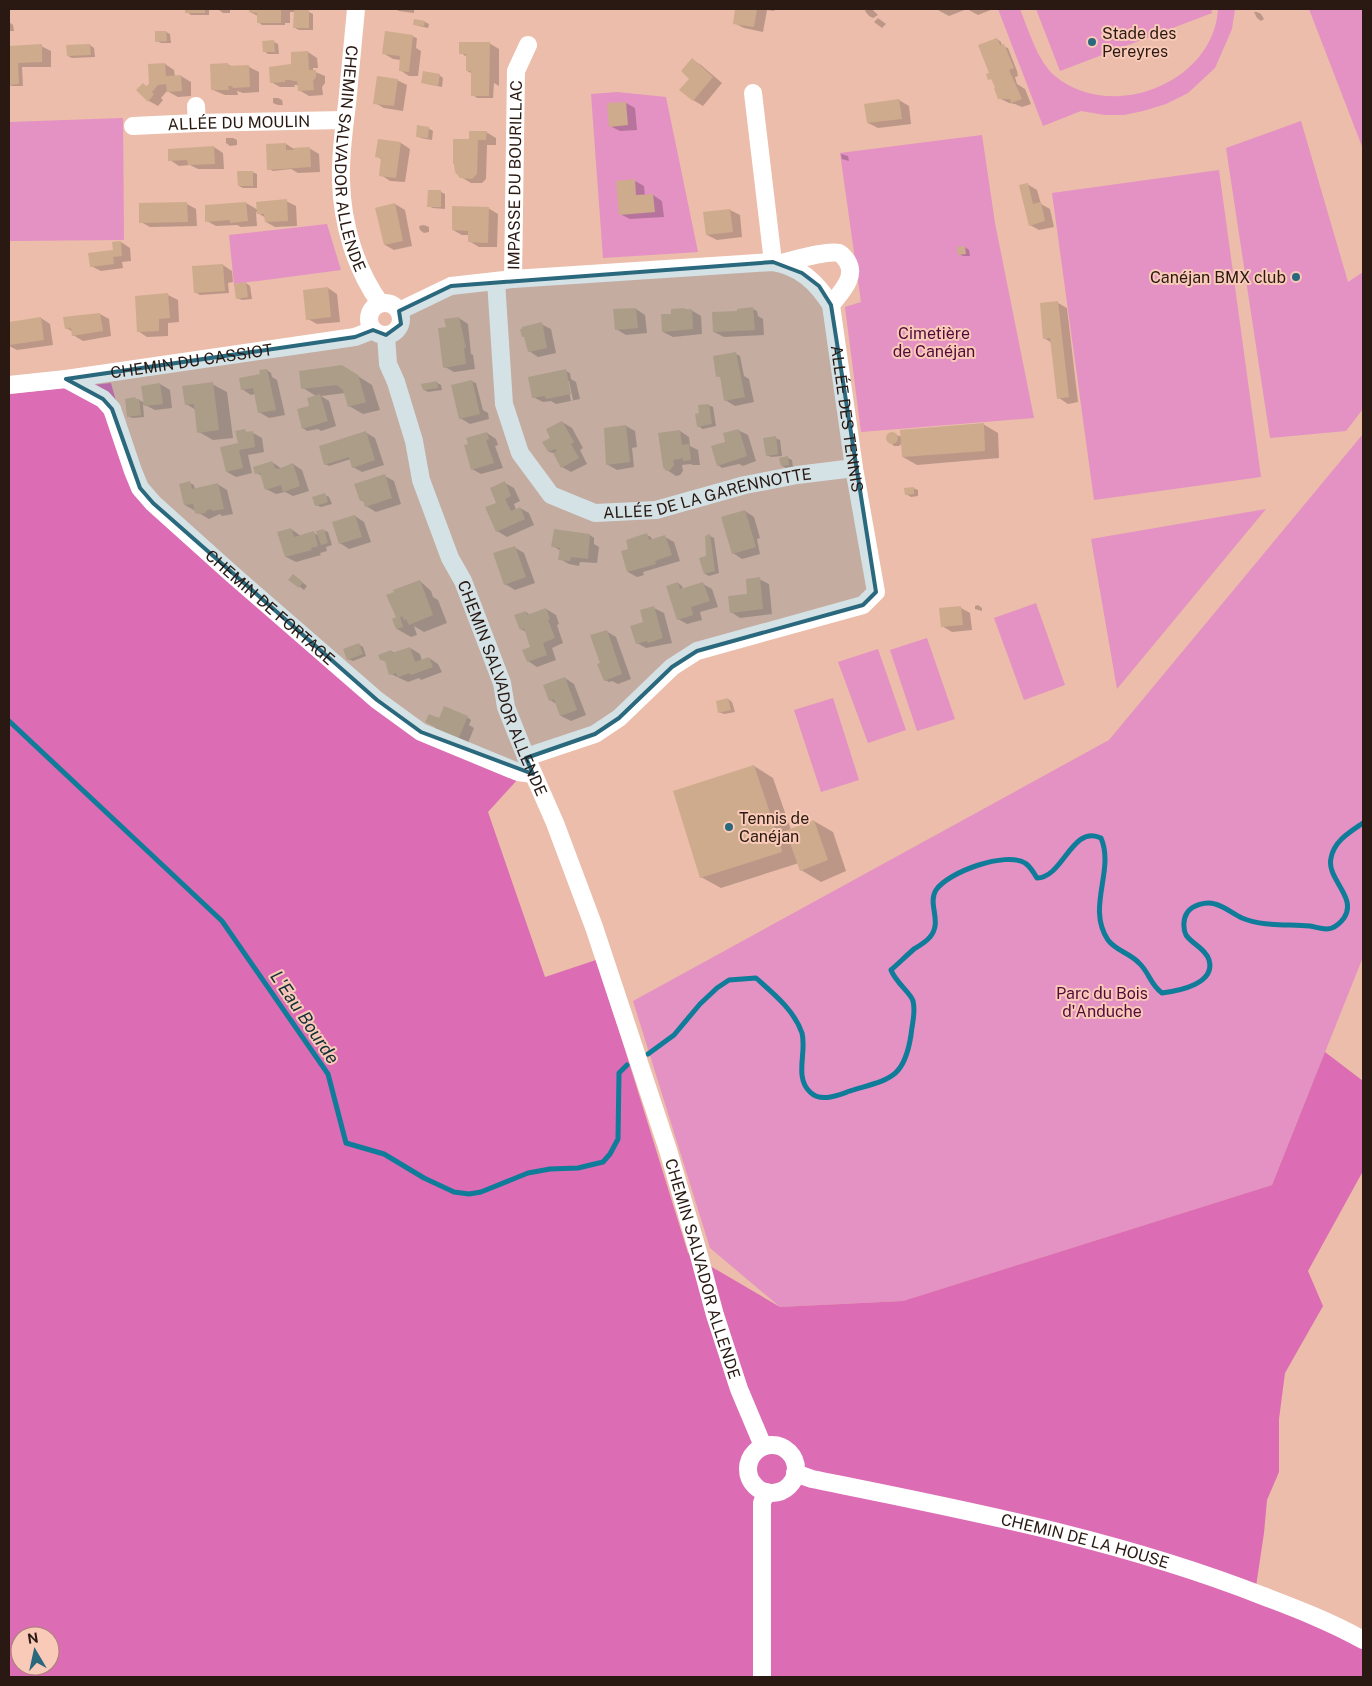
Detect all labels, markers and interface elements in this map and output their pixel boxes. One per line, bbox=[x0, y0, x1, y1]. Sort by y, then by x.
place label: Stade des Pereyres bbox=[1102, 24, 1176, 61]
marker: Stade des Pereyres bbox=[1086, 36, 1098, 48]
street label: CHEMIN SALVADOR ALLENDE bbox=[331, 44, 370, 275]
street label: IMPASSE DU BOURILLAC bbox=[504, 80, 525, 270]
street label: ALLÉE DU MOULIN bbox=[167, 111, 310, 134]
place label: Canéjan BMX club bbox=[1150, 268, 1286, 287]
marker: Canéjan BMX club bbox=[1290, 271, 1302, 283]
park label: Cimetière de Canéjan bbox=[893, 324, 975, 361]
street label: CHEMIN DU CASSIOT bbox=[109, 340, 274, 382]
street label: ALLÉE DES TENNIS bbox=[827, 344, 868, 494]
street label: ALLÉE DE LA GARENNOTTE bbox=[603, 464, 812, 522]
street label: CHEMIN DE FORTAGE bbox=[202, 545, 339, 669]
street label: CHEMIN SALVADOR ALLENDE bbox=[454, 577, 551, 799]
place label: Tennis de Canéjan bbox=[739, 809, 809, 846]
marker: Tennis de Canéjan bbox=[723, 821, 735, 833]
water label: L'Eau Bourde bbox=[266, 966, 344, 1068]
park label: Parc du Bois d'Anduche bbox=[1056, 984, 1148, 1021]
street label: CHEMIN SALVADOR ALLENDE bbox=[662, 1156, 745, 1381]
street label: CHEMIN DE LA HOUSE bbox=[999, 1509, 1172, 1572]
north arrow bbox=[10, 1626, 60, 1676]
text: N bbox=[26, 1629, 40, 1647]

